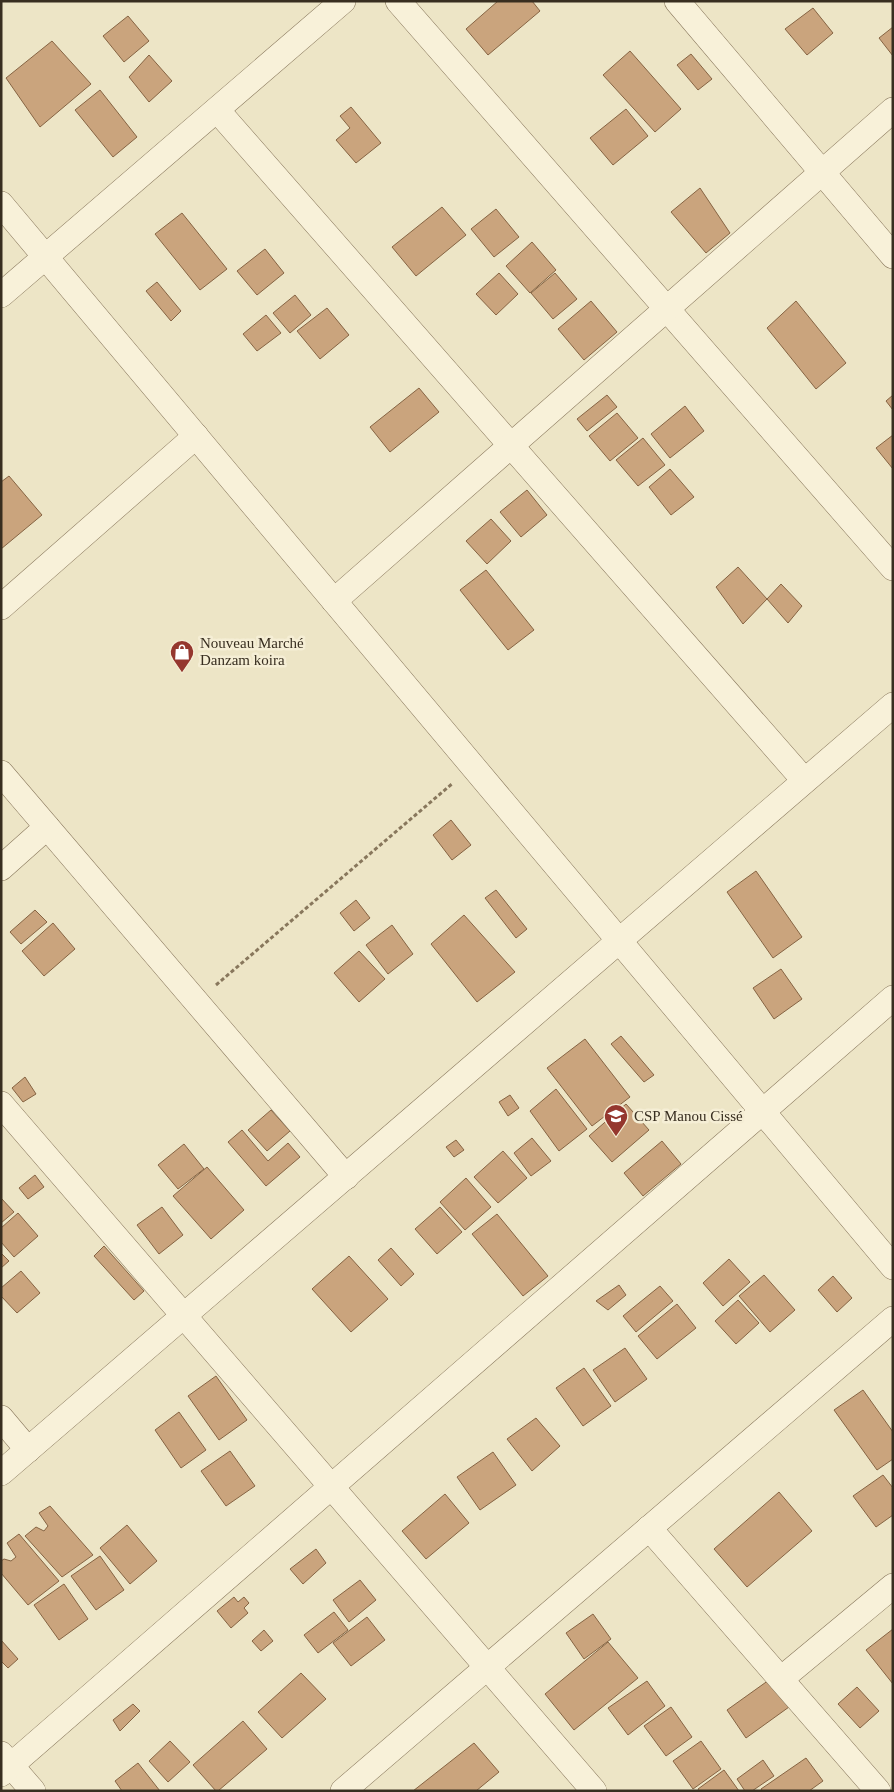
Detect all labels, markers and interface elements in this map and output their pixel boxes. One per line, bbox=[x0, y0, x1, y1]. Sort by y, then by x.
place label: Nouveau Marché Danzam koira bbox=[200, 635, 304, 668]
shop icon: Nouveau Marché Danzam koira bbox=[169, 639, 195, 673]
school or university icon: CSP Manou Cissé bbox=[603, 1103, 629, 1137]
place label: CSP Manou Cissé bbox=[634, 1108, 743, 1124]

